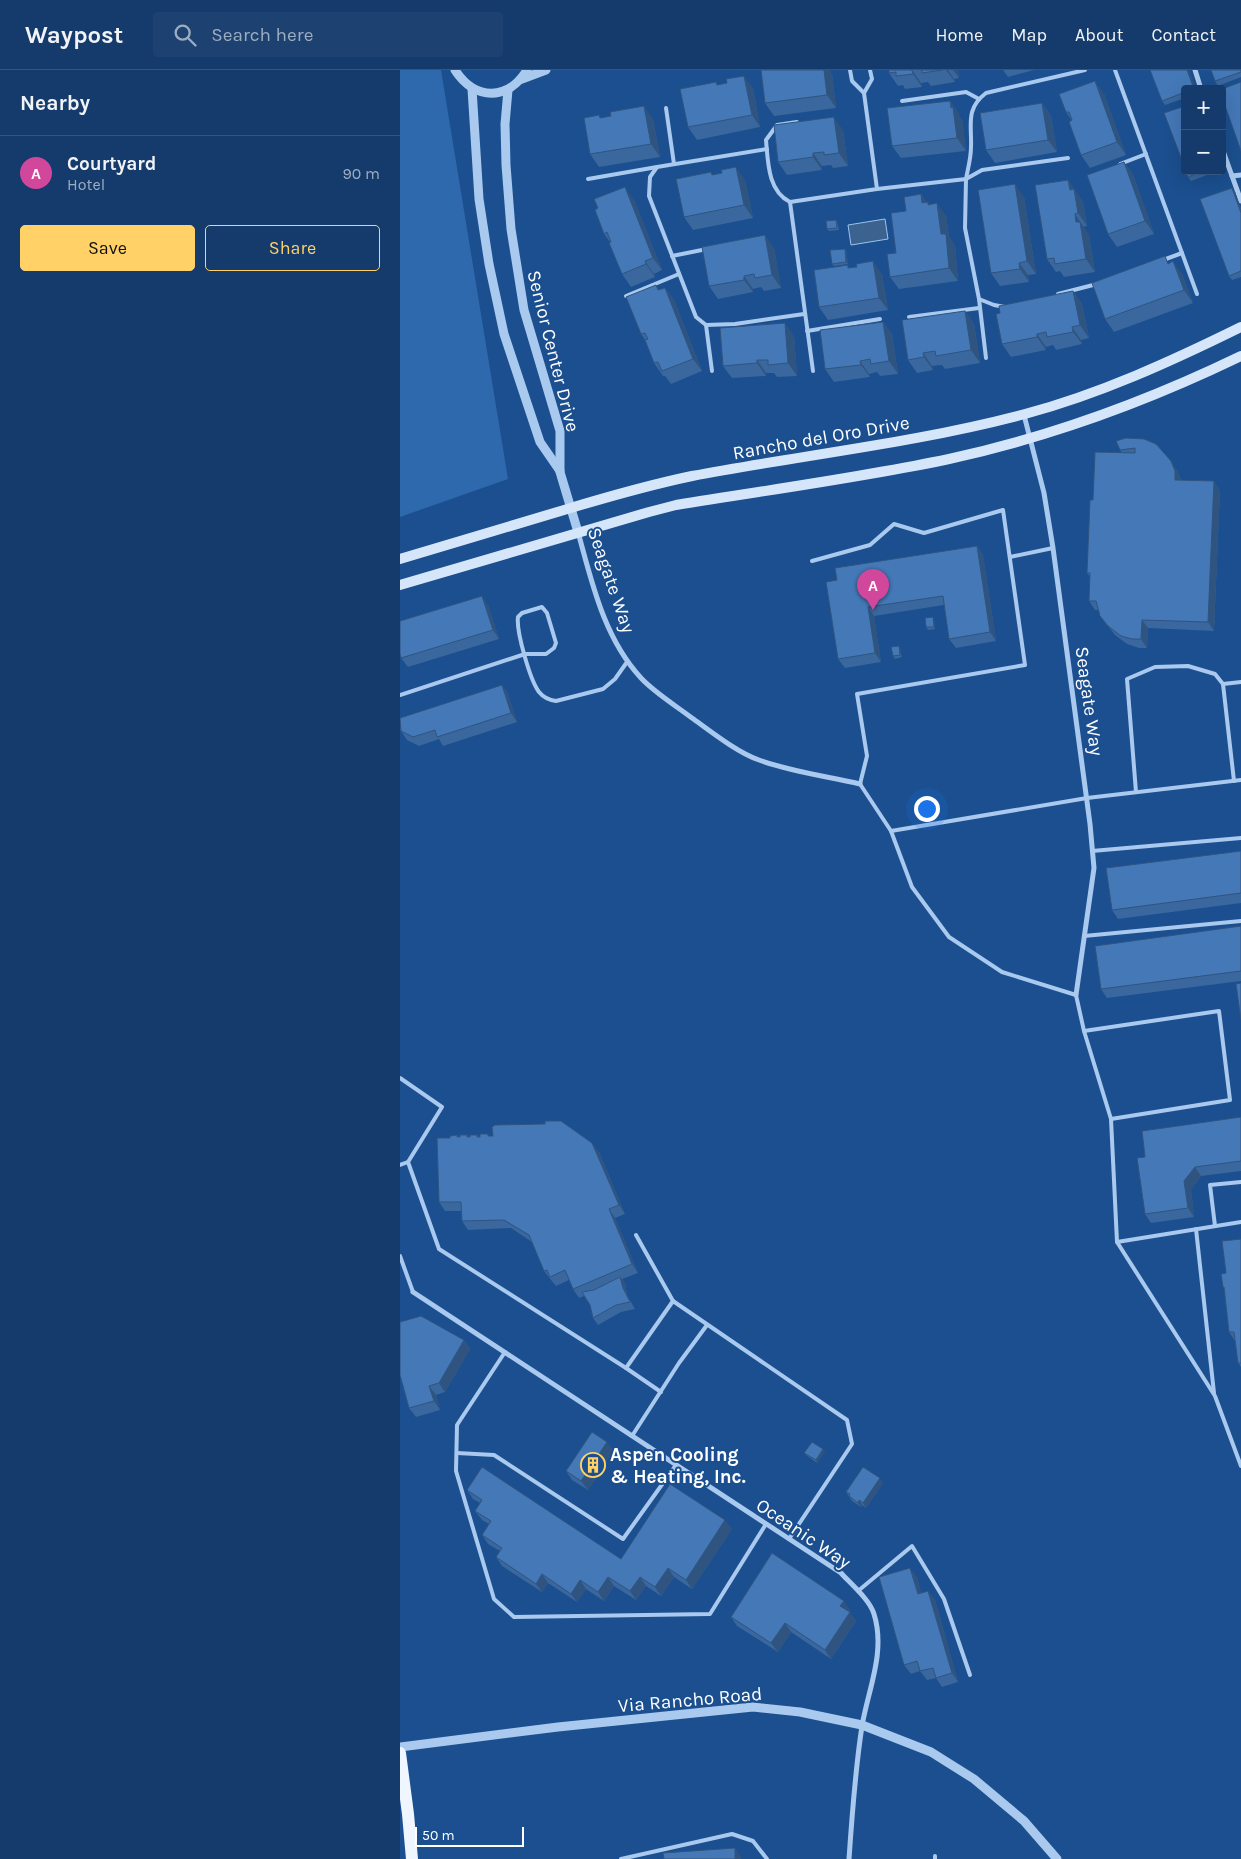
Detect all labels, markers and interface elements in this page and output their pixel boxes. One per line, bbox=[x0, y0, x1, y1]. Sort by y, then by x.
search box bbox=[153, 12, 503, 57]
text: Waypost bbox=[25, 21, 123, 49]
icon: search bbox=[171, 21, 199, 49]
text: Search here bbox=[211, 24, 313, 46]
text: Home bbox=[935, 24, 983, 46]
text: Map bbox=[1011, 24, 1047, 46]
text: About bbox=[1075, 24, 1124, 46]
text: Contact bbox=[1152, 24, 1216, 46]
map controls bbox=[1181, 85, 1226, 175]
button: + bbox=[1181, 85, 1226, 130]
text: Nearby bbox=[20, 91, 90, 115]
button: − bbox=[1181, 130, 1226, 175]
text: Courtyard bbox=[67, 153, 156, 175]
text: A bbox=[31, 164, 41, 183]
text: 90 m bbox=[342, 164, 380, 183]
text: Hotel bbox=[67, 175, 105, 194]
button: Save bbox=[20, 225, 195, 271]
button: Share bbox=[205, 225, 380, 271]
street label: Senior Center Drive bbox=[522, 268, 584, 434]
street label: Rancho del Oro Drive bbox=[731, 412, 911, 464]
street label: Seagate Way bbox=[583, 525, 639, 636]
pin: A bbox=[857, 569, 889, 610]
street label: Seagate Way bbox=[1070, 645, 1108, 757]
your location bbox=[914, 796, 940, 822]
place label: Aspen Cooling & Heating, Inc. bbox=[610, 1444, 746, 1488]
building icon: Aspen Cooling & Heating, Inc. bbox=[580, 1452, 606, 1478]
street label: Oceanic Way bbox=[752, 1494, 855, 1574]
street label: Via Rancho Road bbox=[617, 1683, 763, 1717]
scale bar bbox=[415, 1824, 524, 1847]
text: 50 m bbox=[422, 1827, 455, 1844]

